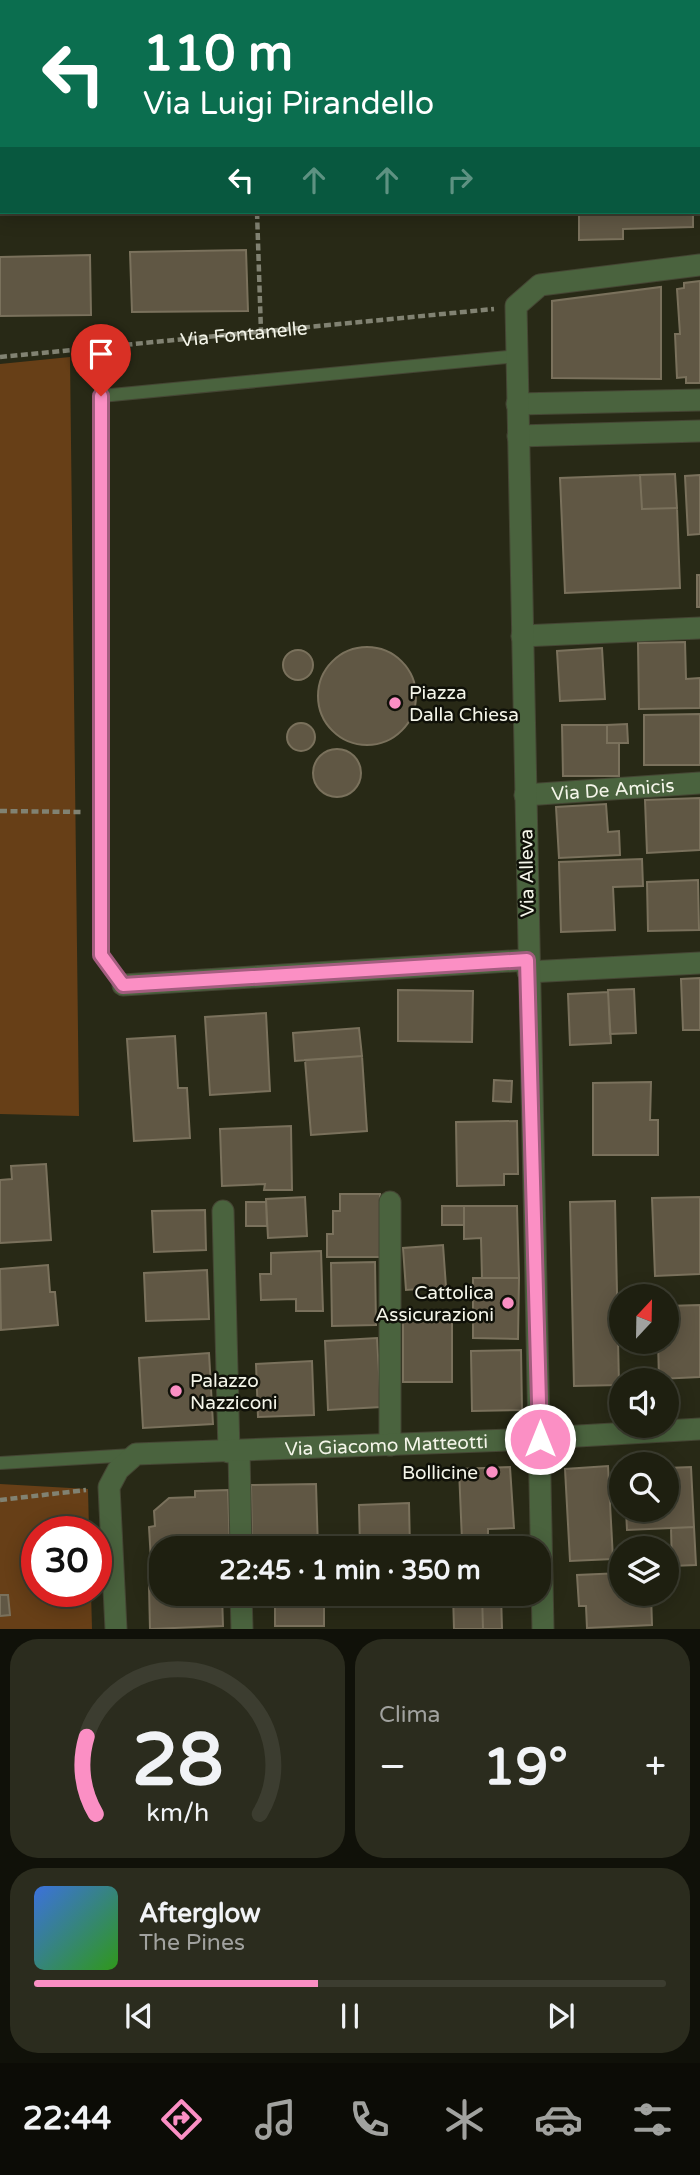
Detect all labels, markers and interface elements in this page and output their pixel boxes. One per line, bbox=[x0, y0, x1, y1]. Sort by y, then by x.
text: 110 m bbox=[143, 25, 293, 84]
icon: left bbox=[28, 28, 119, 119]
text: Via Luigi Pirandello bbox=[143, 85, 434, 123]
icon: left bbox=[222, 161, 260, 199]
icon: ahead bbox=[295, 161, 333, 199]
icon: ahead bbox=[368, 161, 406, 199]
icon: right bbox=[441, 161, 479, 199]
street label: Via Fontanelle bbox=[179, 317, 309, 351]
pin bbox=[71, 324, 131, 396]
icon: arrive bbox=[82, 335, 120, 373]
place label: Piazza Dalla Chiesa bbox=[409, 682, 519, 726]
marker: Piazza Dalla Chiesa bbox=[387, 695, 403, 711]
street label: Via De Amicis bbox=[551, 775, 675, 805]
street label: Via Alleva bbox=[515, 829, 539, 917]
place label: Cattolica Assicurazioni bbox=[375, 1282, 494, 1326]
north arrow bbox=[609, 1284, 679, 1354]
map controls bbox=[609, 1284, 679, 1606]
marker: Cattolica Assicurazioni bbox=[500, 1295, 516, 1311]
button: sound bbox=[609, 1368, 679, 1438]
place label: Palazzo Nazziconi bbox=[190, 1370, 278, 1414]
marker: Palazzo Nazziconi bbox=[168, 1383, 184, 1399]
position arrow bbox=[503, 1402, 577, 1476]
street label: Via Giacomo Matteotti bbox=[284, 1431, 488, 1460]
button: search bbox=[609, 1452, 679, 1522]
place label: Bollicine bbox=[402, 1462, 478, 1484]
marker: Bollicine bbox=[484, 1464, 500, 1480]
speed limit sign: 30 bbox=[21, 1516, 112, 1607]
button: layers bbox=[609, 1536, 679, 1606]
text: 22:45 · 1 min · 350 m bbox=[219, 1555, 481, 1586]
text: Clima bbox=[379, 1701, 440, 1729]
text: 28 bbox=[132, 1718, 223, 1806]
text: 19° bbox=[483, 1736, 568, 1799]
text: − bbox=[379, 1744, 406, 1790]
text: + bbox=[645, 1744, 666, 1790]
text: km/h bbox=[146, 1798, 209, 1828]
text: Afterglow bbox=[139, 1898, 261, 1929]
text: The Pines bbox=[139, 1929, 245, 1957]
icon: previous bbox=[120, 1997, 158, 2035]
icon: pause bbox=[331, 1997, 369, 2035]
icon: next bbox=[542, 1997, 580, 2035]
icon: directions bbox=[157, 2095, 206, 2144]
icon: music bbox=[251, 2095, 300, 2144]
icon: phone bbox=[345, 2095, 394, 2144]
icon: climate bbox=[440, 2095, 489, 2144]
icon: car bbox=[534, 2095, 583, 2144]
icon: filters bbox=[628, 2095, 677, 2144]
text: 22:44 bbox=[23, 2100, 111, 2138]

